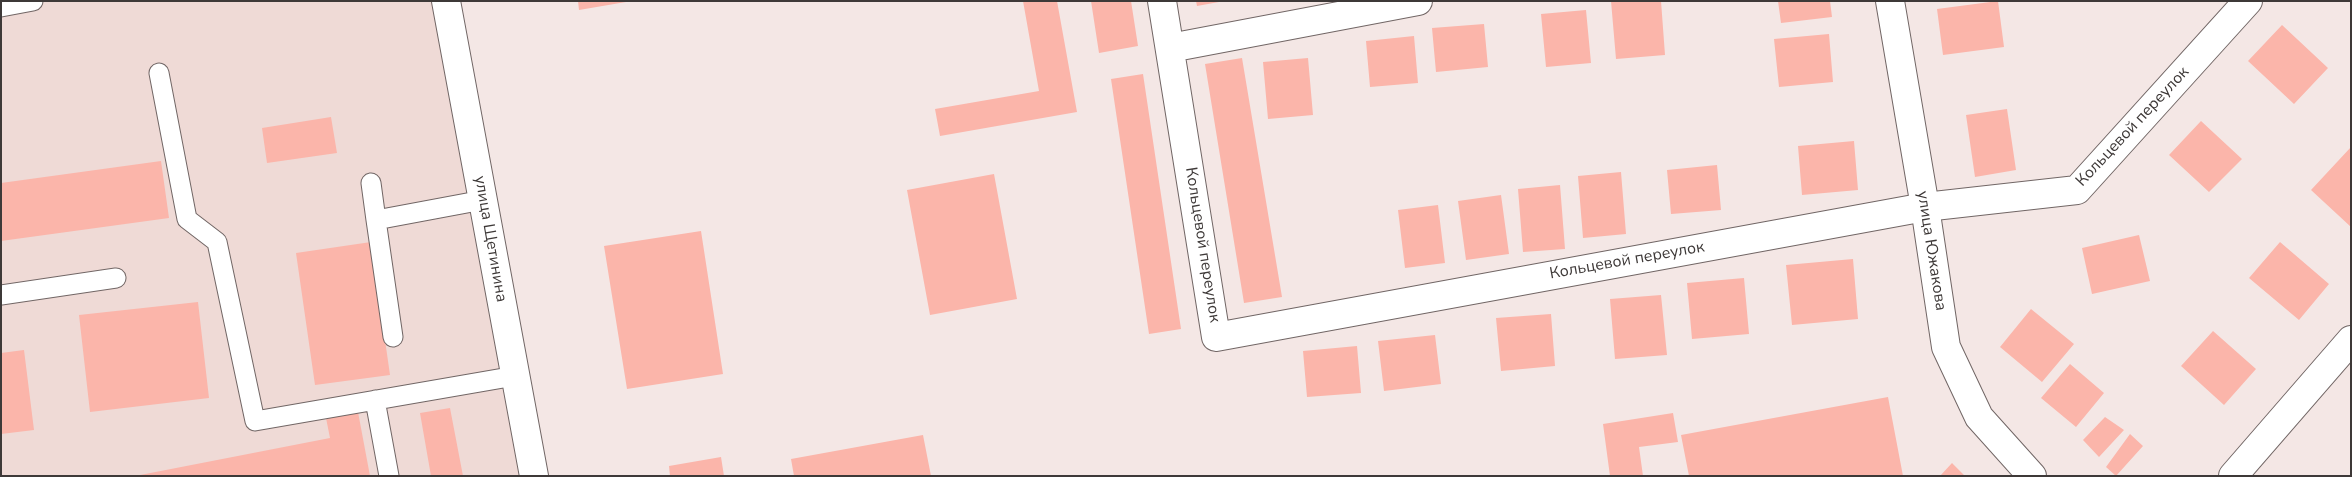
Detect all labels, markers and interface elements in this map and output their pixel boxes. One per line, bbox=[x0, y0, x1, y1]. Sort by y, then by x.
street label: Кольцевой переулок bbox=[2072, 63, 2194, 191]
street label: Кольцевой переулок bbox=[1180, 166, 1224, 324]
street label: улица Щетинина bbox=[469, 174, 511, 304]
street label: улица Южакова bbox=[1912, 190, 1950, 312]
street label: Кольцевой переулок bbox=[1548, 238, 1706, 284]

